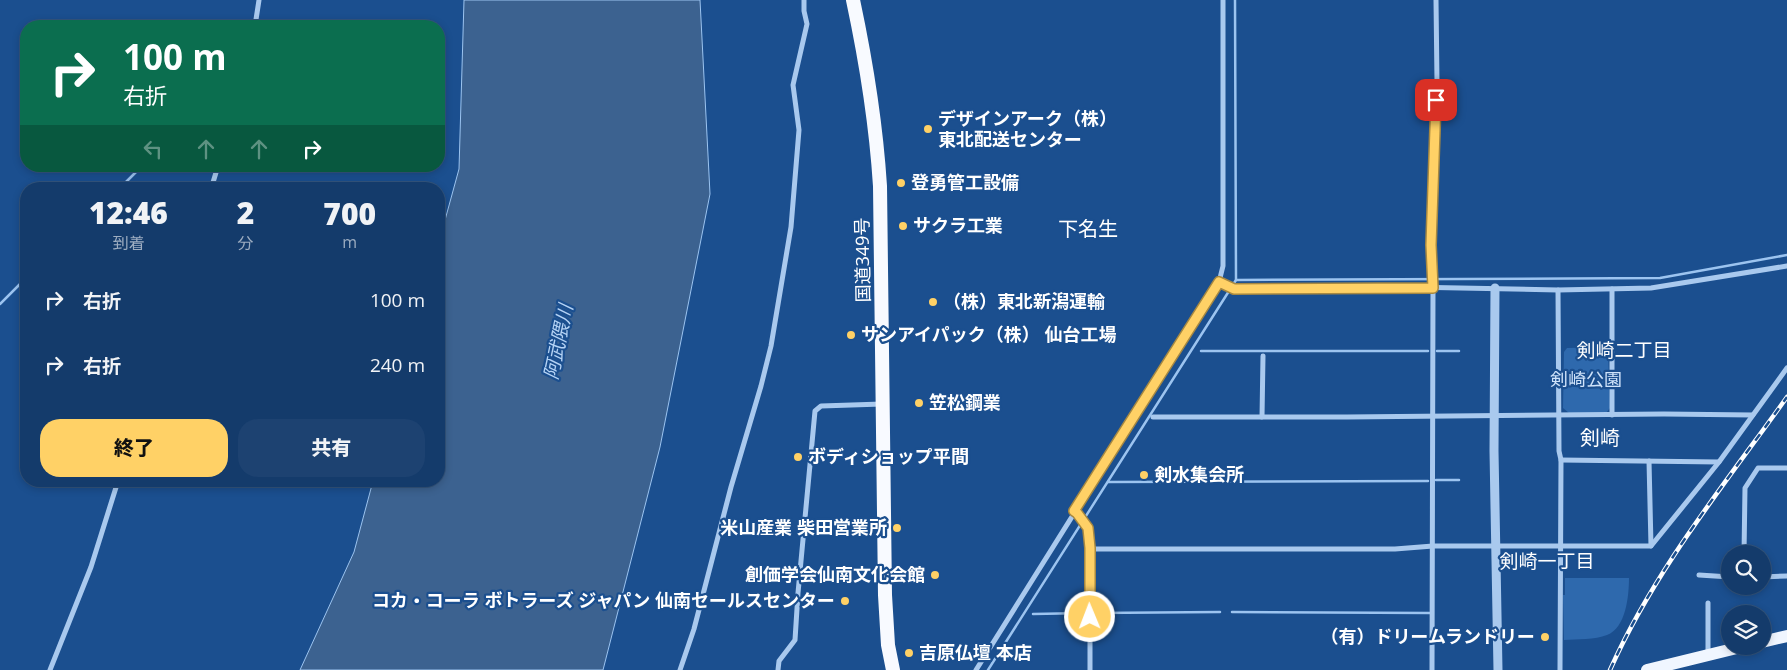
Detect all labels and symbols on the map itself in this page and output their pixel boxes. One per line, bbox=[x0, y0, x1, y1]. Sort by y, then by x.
pin bbox=[1415, 79, 1457, 121]
place label: デザインアーク（株） 東北配送センター bbox=[938, 106, 1117, 151]
marker: デザインアーク（株） 東北配送センター bbox=[922, 123, 934, 135]
place label: 登勇管工設備 bbox=[911, 170, 1019, 194]
marker: 登勇管工設備 bbox=[895, 177, 907, 189]
place label: サクラ工業 bbox=[913, 213, 1003, 237]
district label: 下名生 bbox=[1058, 215, 1118, 242]
street label: 国道349号 bbox=[849, 217, 875, 303]
marker: サクラ工業 bbox=[897, 220, 909, 232]
place label: （株）東北新潟運輸 bbox=[943, 289, 1105, 313]
marker: （株）東北新潟運輸 bbox=[927, 296, 939, 308]
water label: 阿武隈川 bbox=[537, 300, 579, 382]
place label: サンアイパック（株） 仙台工場 bbox=[861, 322, 1116, 346]
marker: サンアイパック（株） 仙台工場 bbox=[845, 329, 857, 341]
district label: 剣崎二丁目 bbox=[1576, 337, 1672, 363]
park label: 剣崎公園 bbox=[1550, 367, 1622, 391]
place label: 笠松鋼業 bbox=[929, 390, 1001, 414]
marker: 笠松鋼業 bbox=[913, 397, 925, 409]
district label: 剣崎 bbox=[1580, 424, 1620, 451]
place label: ボディショップ平間 bbox=[808, 444, 969, 468]
marker: ボディショップ平間 bbox=[792, 451, 804, 463]
place label: 剣水集会所 bbox=[1154, 462, 1244, 486]
marker: 剣水集会所 bbox=[1138, 469, 1150, 481]
place label: 米山産業 柴田営業所 bbox=[720, 515, 887, 539]
marker: 米山産業 柴田営業所 bbox=[891, 522, 903, 534]
district label: 剣崎一丁目 bbox=[1499, 548, 1595, 574]
place label: 創価学会仙南文化会館 bbox=[745, 562, 925, 586]
marker: 創価学会仙南文化会館 bbox=[929, 569, 941, 581]
place label: コカ・コーラ ボトラーズ ジャパン 仙南セールスセンター bbox=[372, 588, 835, 612]
position arrow bbox=[1063, 590, 1115, 642]
marker: コカ・コーラ ボトラーズ ジャパン 仙南セールスセンター bbox=[839, 595, 851, 607]
place label: （有）ドリームランドリー bbox=[1320, 624, 1535, 648]
marker: （有）ドリームランドリー bbox=[1539, 631, 1551, 643]
place label: 吉原仏壇 本店 bbox=[919, 640, 1032, 664]
marker: 吉原仏壇 本店 bbox=[903, 647, 915, 659]

